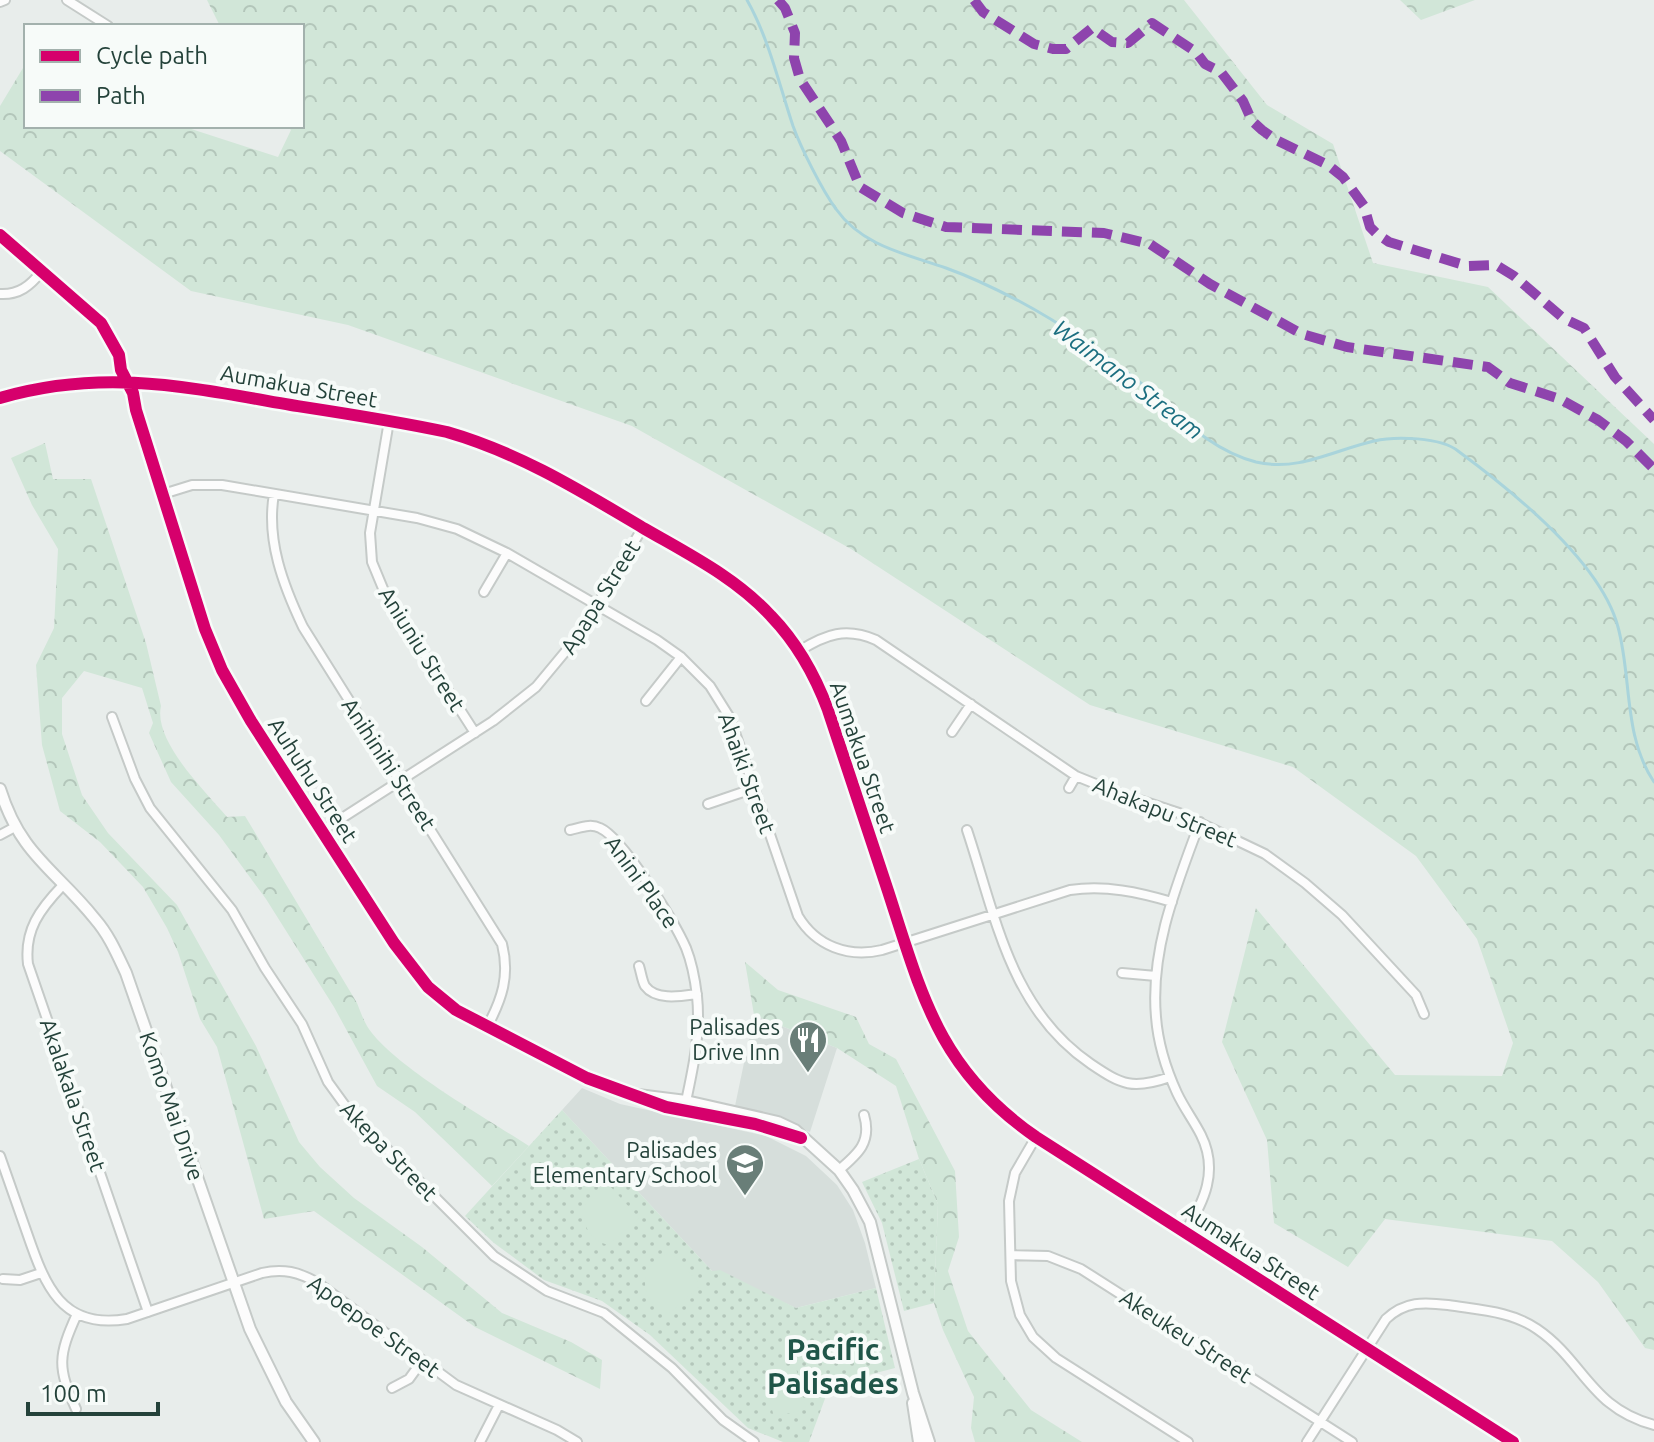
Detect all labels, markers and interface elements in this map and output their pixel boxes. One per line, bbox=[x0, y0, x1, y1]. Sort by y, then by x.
legend bbox=[24, 24, 304, 128]
text: Cycle path bbox=[96, 42, 208, 69]
text: Path bbox=[96, 82, 146, 109]
water label: Waimano Stream bbox=[1048, 314, 1209, 445]
street label: Aumakua Street bbox=[219, 359, 380, 412]
street label: Apapa Street bbox=[555, 535, 645, 658]
street label: Aniuniu Street bbox=[374, 582, 471, 716]
street label: Aumakua Street bbox=[826, 678, 901, 836]
street label: Anihinihi Street bbox=[337, 693, 442, 835]
street label: Ahaiki Street bbox=[714, 709, 781, 837]
street label: Auhuhu Street bbox=[264, 713, 363, 847]
street label: Ahakapu Street bbox=[1090, 771, 1241, 852]
street label: Anini Place bbox=[601, 831, 684, 933]
place label: Palisades Drive Inn bbox=[689, 1014, 780, 1064]
street label: Akalakala Street bbox=[36, 1015, 111, 1175]
restaurant icon: Palisades Drive Inn bbox=[787, 1019, 829, 1074]
street label: Komo Mai Drive bbox=[135, 1028, 210, 1184]
street label: Akepa Street bbox=[336, 1096, 443, 1206]
place label: Palisades Elementary School bbox=[533, 1137, 717, 1187]
school or university icon: Palisades Elementary School bbox=[724, 1142, 766, 1197]
street label: Aumakua Street bbox=[1178, 1197, 1325, 1304]
street label: Apoepoe Street bbox=[304, 1269, 445, 1382]
street label: Akeukeu Street bbox=[1116, 1284, 1257, 1388]
district label: Pacific Palisades bbox=[767, 1332, 899, 1400]
scale bar bbox=[28, 1366, 158, 1416]
text: 100 m bbox=[40, 1380, 107, 1407]

